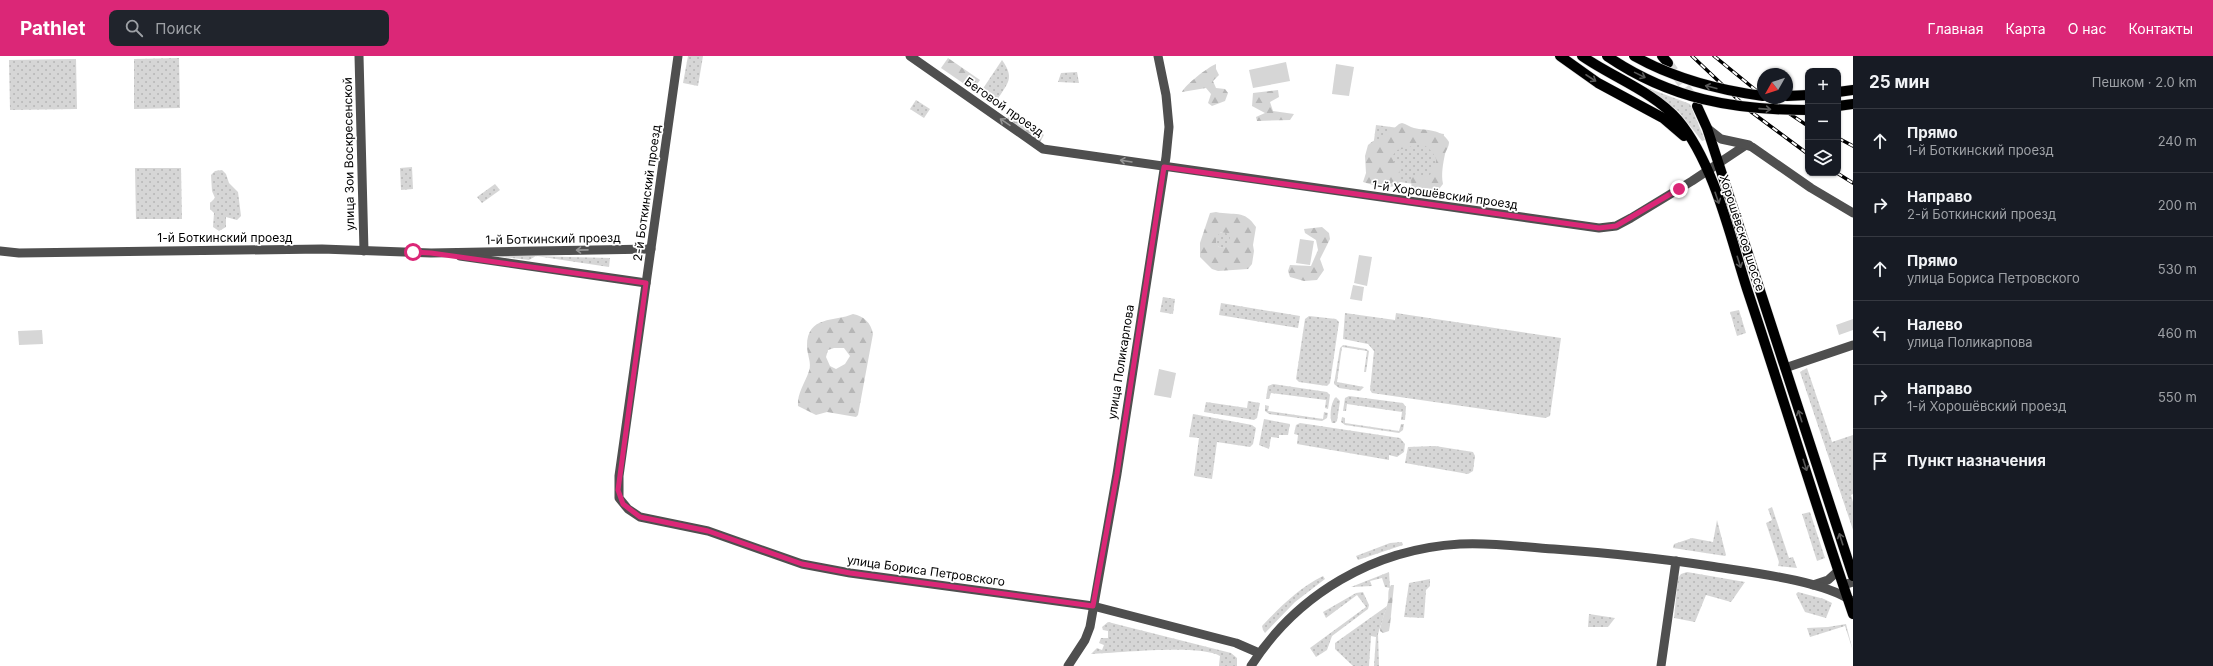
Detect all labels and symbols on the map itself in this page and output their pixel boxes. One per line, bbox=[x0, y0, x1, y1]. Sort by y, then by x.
north arrow bbox=[1757, 68, 1793, 104]
one-way arrow bbox=[1634, 72, 1646, 80]
street label: Беговой проезд bbox=[962, 74, 1047, 140]
one-way arrow bbox=[1586, 74, 1597, 83]
street label: улица Зои Воскресенской bbox=[340, 77, 357, 231]
one-way arrow bbox=[1705, 83, 1718, 90]
one-way arrow bbox=[1758, 106, 1771, 113]
one-way arrow bbox=[999, 118, 1011, 126]
street label: 2-й Боткинский проезд bbox=[629, 123, 664, 262]
one-way arrow bbox=[1120, 157, 1133, 165]
street label: Хорошёвское шоссе bbox=[1717, 173, 1768, 293]
street label: 1-й Хорошёвский проезд bbox=[1371, 177, 1519, 212]
route end bbox=[1670, 180, 1688, 198]
one-way arrow bbox=[1714, 191, 1721, 204]
street label: 1-й Боткинский проезд bbox=[157, 230, 293, 245]
street label: 1-й Боткинский проезд bbox=[485, 230, 621, 247]
route start bbox=[404, 243, 422, 261]
one-way arrow bbox=[576, 246, 589, 254]
one-way arrow bbox=[1735, 256, 1743, 268]
street label: улица Поликарпова bbox=[1104, 303, 1137, 420]
one-way arrow bbox=[1796, 410, 1804, 422]
one-way arrow bbox=[1802, 459, 1809, 472]
one-way arrow bbox=[1837, 533, 1844, 546]
street label: улица Бориса Петровского bbox=[846, 552, 1006, 589]

